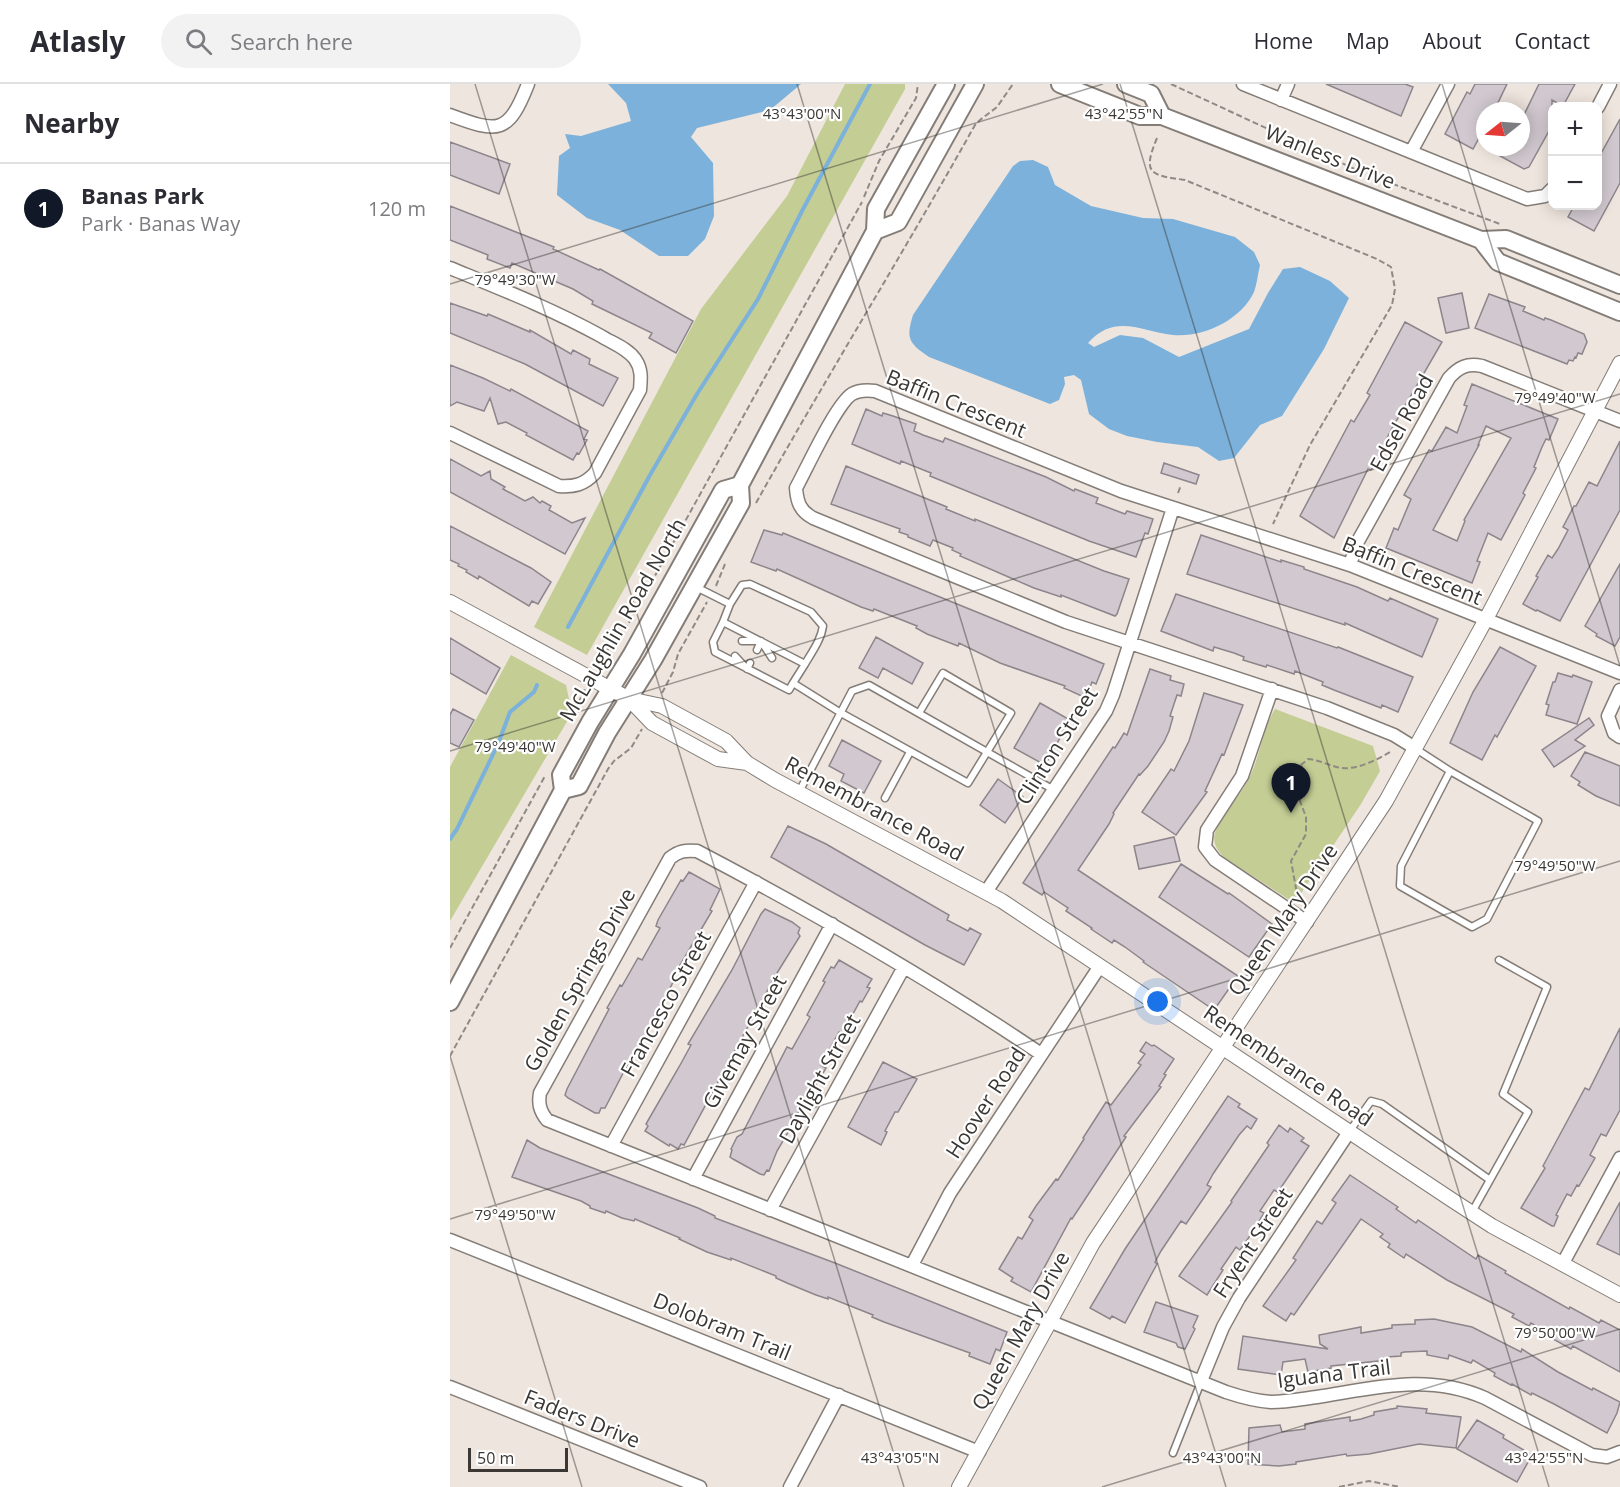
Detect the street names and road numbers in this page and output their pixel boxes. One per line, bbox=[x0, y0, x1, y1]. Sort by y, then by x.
street label: Wanless Drive bbox=[1261, 117, 1400, 195]
street label: Baffin Crescent bbox=[882, 362, 1031, 444]
street label: Edsel Road bbox=[1363, 369, 1439, 476]
street label: McLaughlin Road North bbox=[552, 513, 692, 726]
street label: Baffin Crescent bbox=[1338, 529, 1487, 611]
street label: Clinton Street bbox=[1009, 681, 1103, 810]
street label: Remembrance Road bbox=[780, 749, 969, 867]
street label: Queen Mary Drive bbox=[1221, 838, 1343, 1001]
street label: Golden Springs Drive bbox=[517, 883, 641, 1076]
street label: Francesco Street bbox=[613, 926, 717, 1081]
street label: Givemay Street bbox=[696, 970, 792, 1113]
street label: Remembrance Road bbox=[1198, 998, 1379, 1132]
street label: Daylight Street bbox=[772, 1009, 866, 1148]
street label: Hoover Road bbox=[939, 1041, 1032, 1163]
street label: Fryent Street bbox=[1206, 1182, 1298, 1303]
street label: Queen Mary Drive bbox=[965, 1246, 1075, 1415]
street label: Dolobram Trail bbox=[649, 1286, 795, 1366]
street label: Iguana Trail bbox=[1275, 1352, 1392, 1394]
street label: Faders Drive bbox=[520, 1382, 644, 1454]

